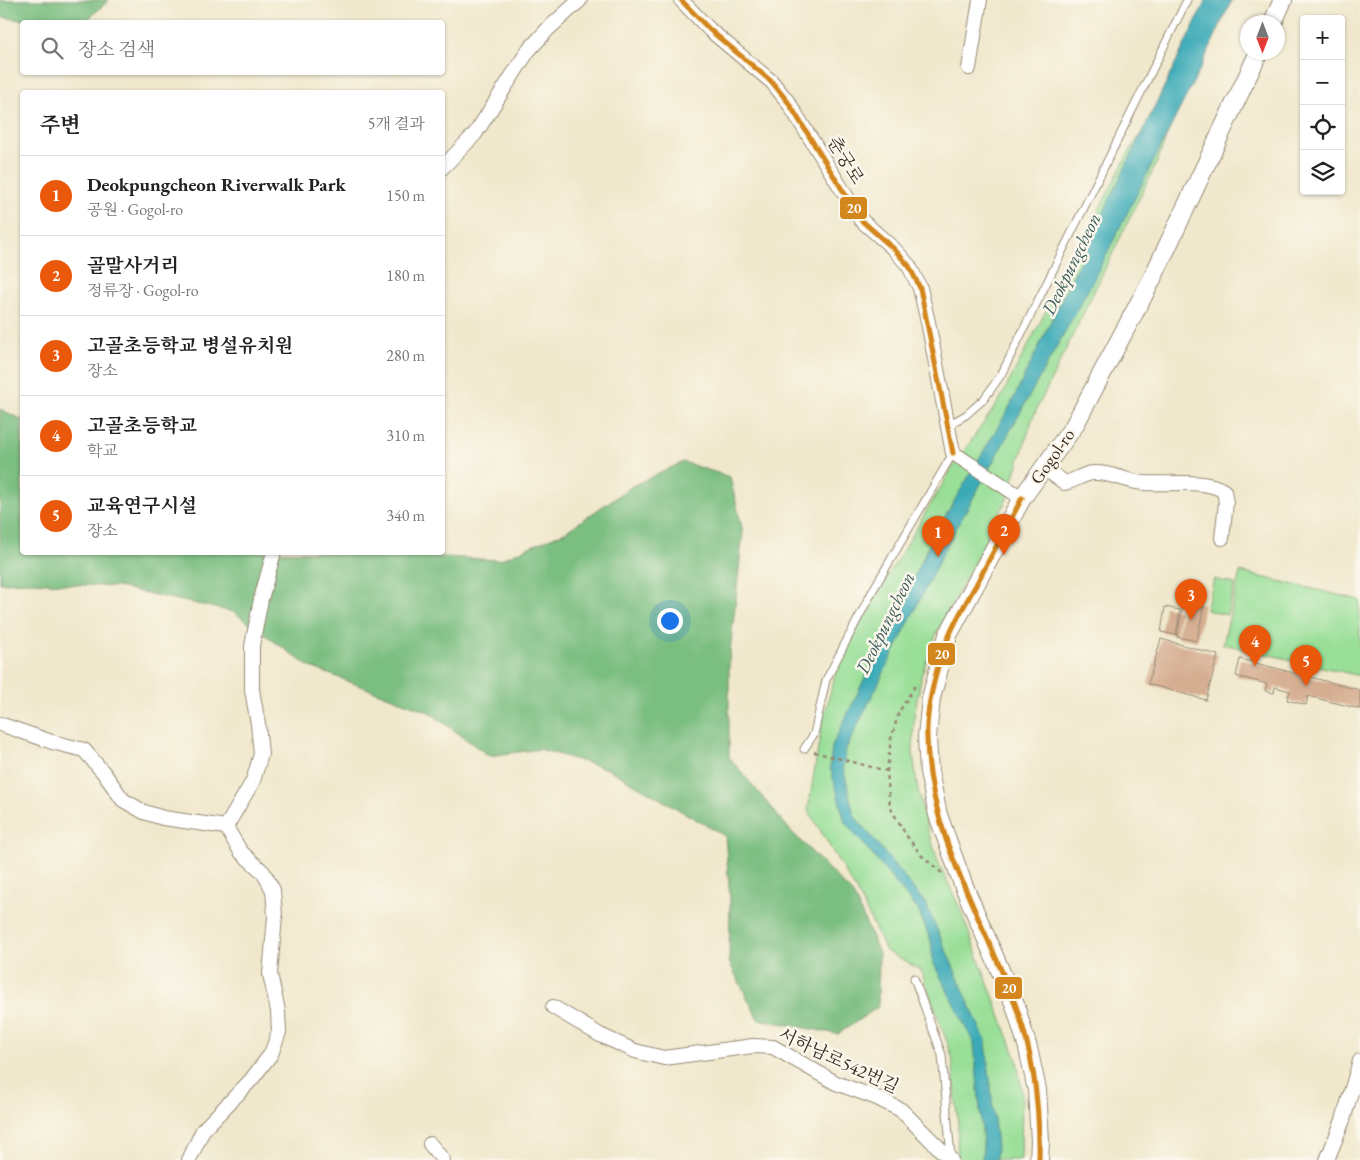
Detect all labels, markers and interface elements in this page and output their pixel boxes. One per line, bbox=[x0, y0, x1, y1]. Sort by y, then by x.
north arrow bbox=[1240, 15, 1285, 60]
map controls bbox=[1300, 15, 1345, 195]
button: + bbox=[1300, 15, 1345, 60]
search box bbox=[20, 20, 445, 75]
icon: search bbox=[38, 34, 66, 62]
text: 장소 검색 bbox=[78, 37, 155, 62]
button: − bbox=[1300, 60, 1345, 105]
button: locate bbox=[1300, 105, 1345, 150]
text: 주변 bbox=[40, 111, 81, 138]
text: 5개 결과 bbox=[368, 113, 425, 134]
street label: 춘궁로 bbox=[822, 132, 870, 188]
button: layers bbox=[1300, 150, 1345, 195]
text: Deokpungcheon Riverwalk Park bbox=[87, 172, 346, 197]
text: 1 bbox=[52, 185, 60, 206]
text: 150 m bbox=[386, 185, 425, 206]
line badge: 20 bbox=[839, 196, 868, 220]
text: 공원 · Gogol-ro bbox=[87, 199, 183, 220]
text: 20 bbox=[847, 199, 862, 217]
water label: Deokpungcheon bbox=[1035, 209, 1106, 320]
text: 골말사거리 bbox=[87, 253, 179, 278]
text: 2 bbox=[52, 265, 60, 286]
text: 180 m bbox=[386, 265, 425, 286]
text: 정류장 · Gogol-ro bbox=[87, 280, 199, 301]
text: 고골초등학교 병설유치원 bbox=[87, 333, 293, 358]
text: 3 bbox=[52, 345, 60, 366]
text: 280 m bbox=[386, 345, 425, 366]
text: 장소 bbox=[87, 360, 118, 381]
text: 고골초등학교 bbox=[87, 413, 197, 438]
street label: Gogol-ro bbox=[1025, 424, 1079, 488]
text: 4 bbox=[52, 425, 60, 446]
text: 310 m bbox=[386, 425, 425, 446]
text: 학교 bbox=[87, 440, 118, 461]
text: 교육연구시설 bbox=[87, 493, 197, 518]
text: 5 bbox=[52, 505, 60, 526]
text: 340 m bbox=[386, 505, 425, 526]
pin: 2 bbox=[988, 514, 1020, 555]
pin: 1 bbox=[922, 516, 954, 557]
text: 장소 bbox=[87, 520, 118, 541]
water label: Deokpungcheon bbox=[849, 568, 920, 679]
pin: 3 bbox=[1175, 579, 1207, 620]
your location bbox=[657, 608, 683, 634]
pin: 4 bbox=[1239, 625, 1271, 666]
line badge: 20 bbox=[927, 642, 956, 666]
text: 20 bbox=[935, 645, 950, 663]
pin: 5 bbox=[1290, 645, 1322, 686]
line badge: 20 bbox=[994, 976, 1023, 1000]
text: 20 bbox=[1002, 979, 1017, 997]
street label: 서하남로542번길 bbox=[775, 1022, 903, 1098]

